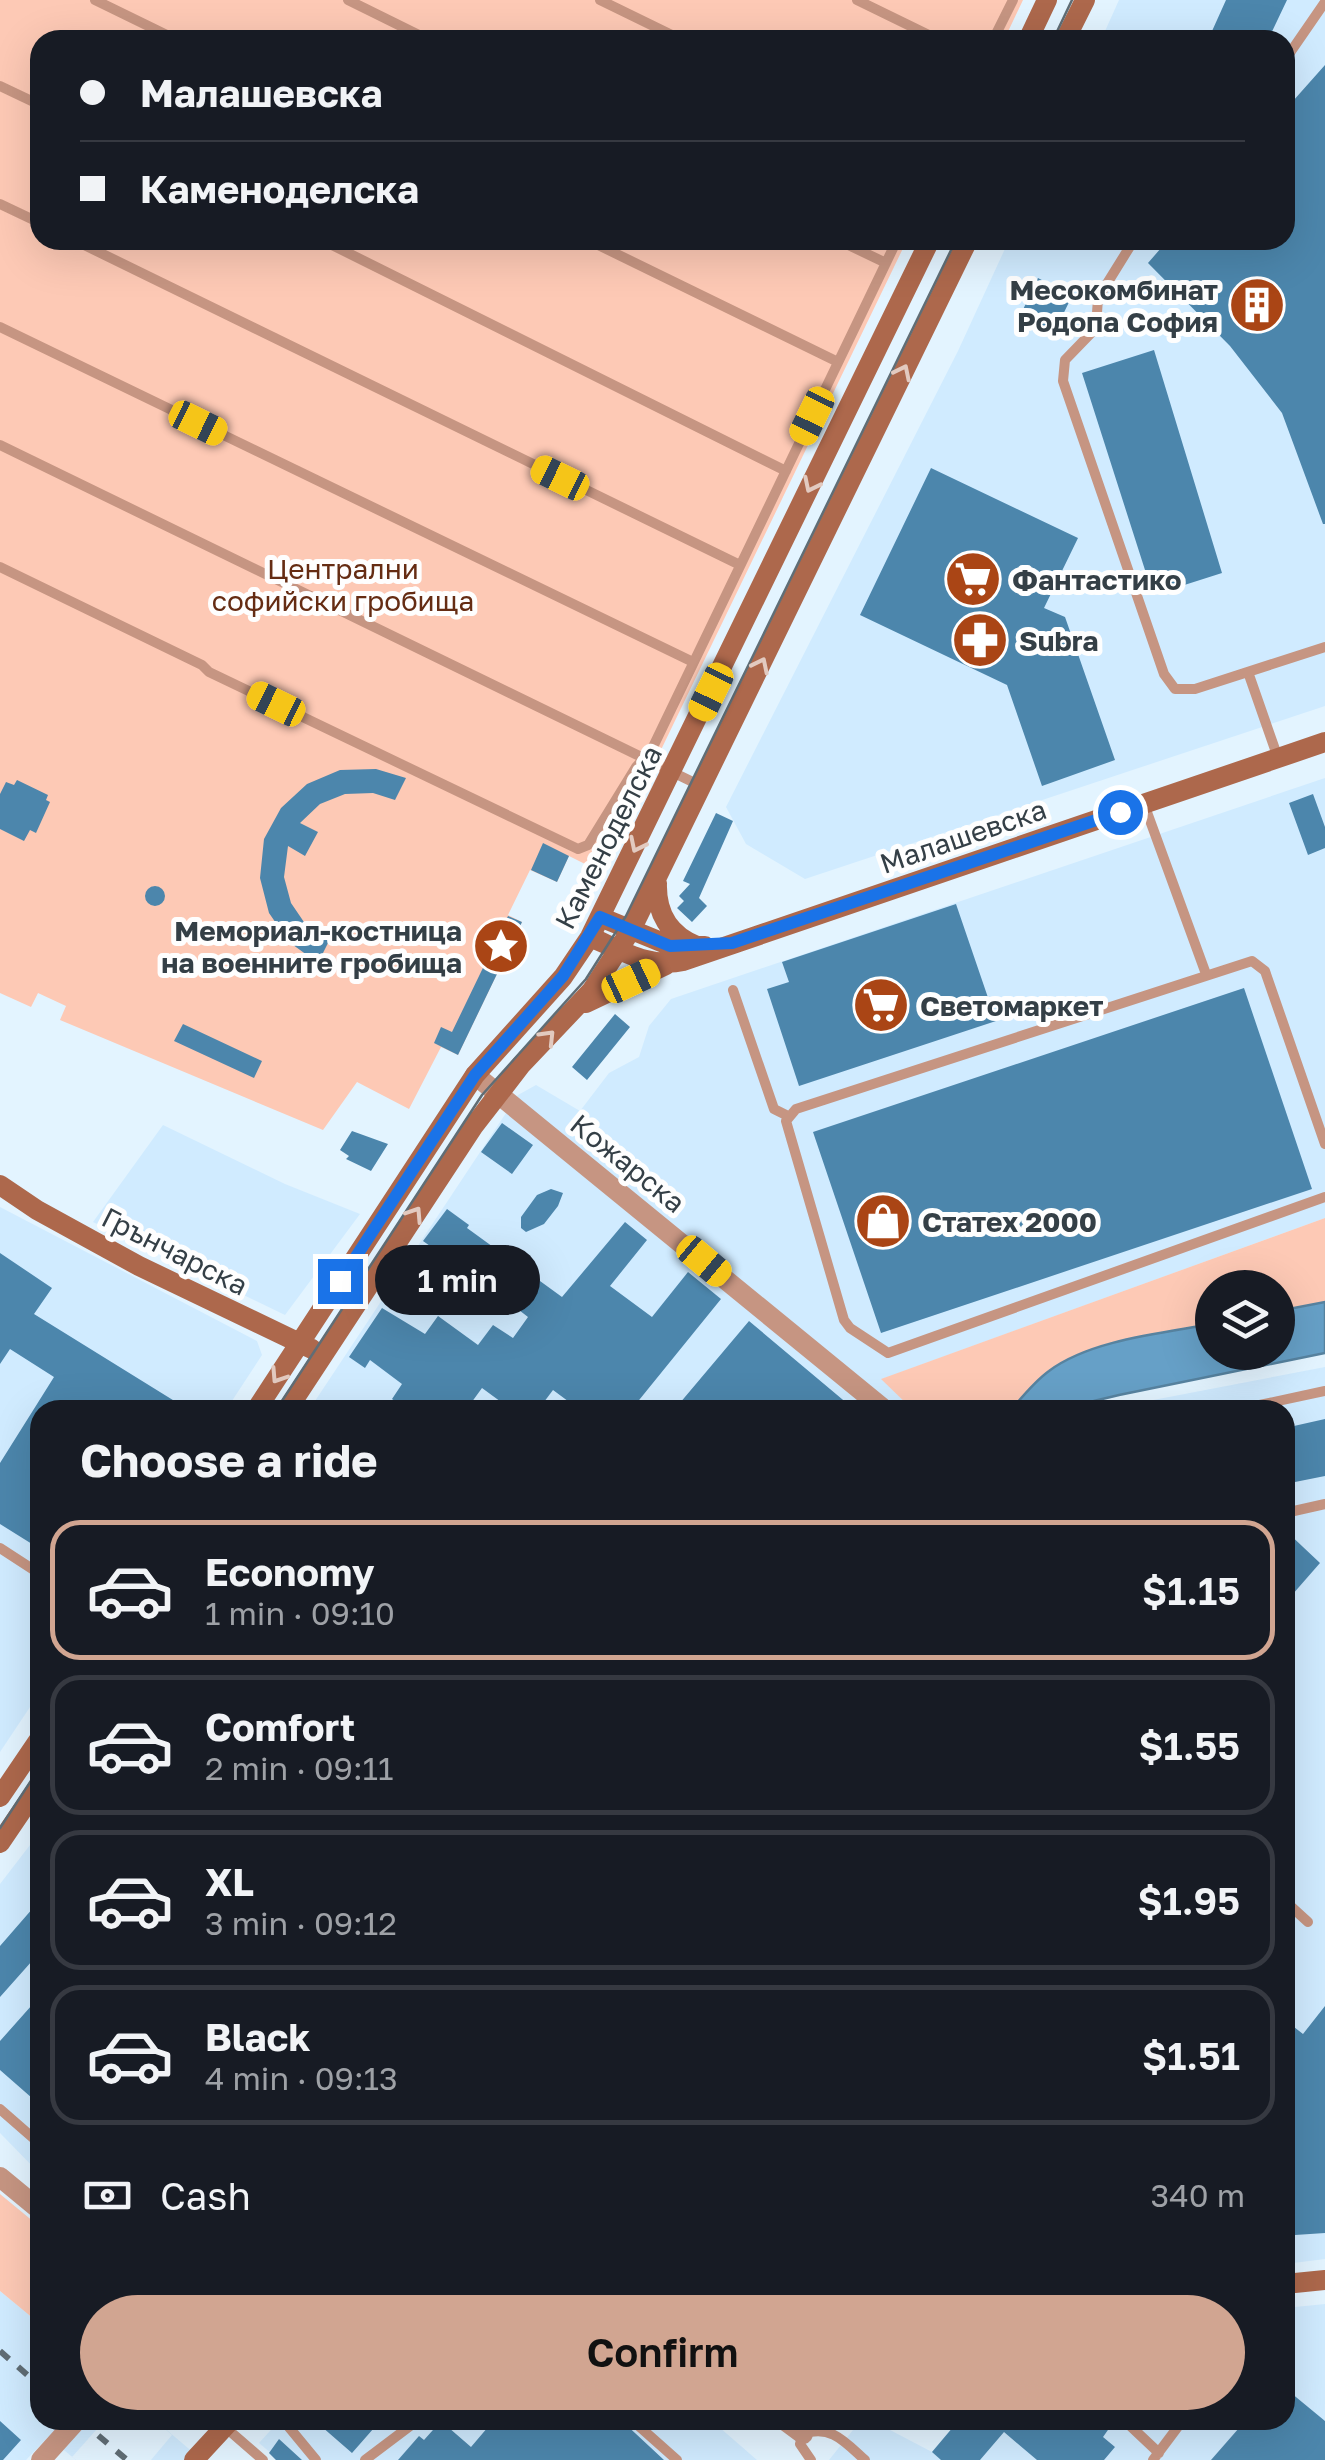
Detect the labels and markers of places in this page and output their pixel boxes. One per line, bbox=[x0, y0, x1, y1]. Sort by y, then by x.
place label: Месокомбинат Родопа София bbox=[1009, 273, 1218, 338]
building icon: Месокомбинат Родопа София bbox=[1227, 275, 1287, 335]
supermarket icon: Фантастико bbox=[943, 549, 1003, 609]
place label: Фантастико bbox=[1012, 563, 1182, 596]
pharmacy icon: Subra bbox=[950, 610, 1010, 670]
place label: Subra bbox=[1019, 624, 1098, 657]
place label: Мемориал-костница на военните гробища bbox=[161, 914, 462, 979]
place icon: Мемориал-костница на военните гробища bbox=[471, 916, 531, 976]
supermarket icon: Светомаркет bbox=[851, 975, 911, 1035]
place label: Светомаркет bbox=[920, 989, 1104, 1022]
shop icon: Статех 2000 bbox=[853, 1191, 913, 1251]
place label: Статех 2000 bbox=[922, 1205, 1097, 1238]

